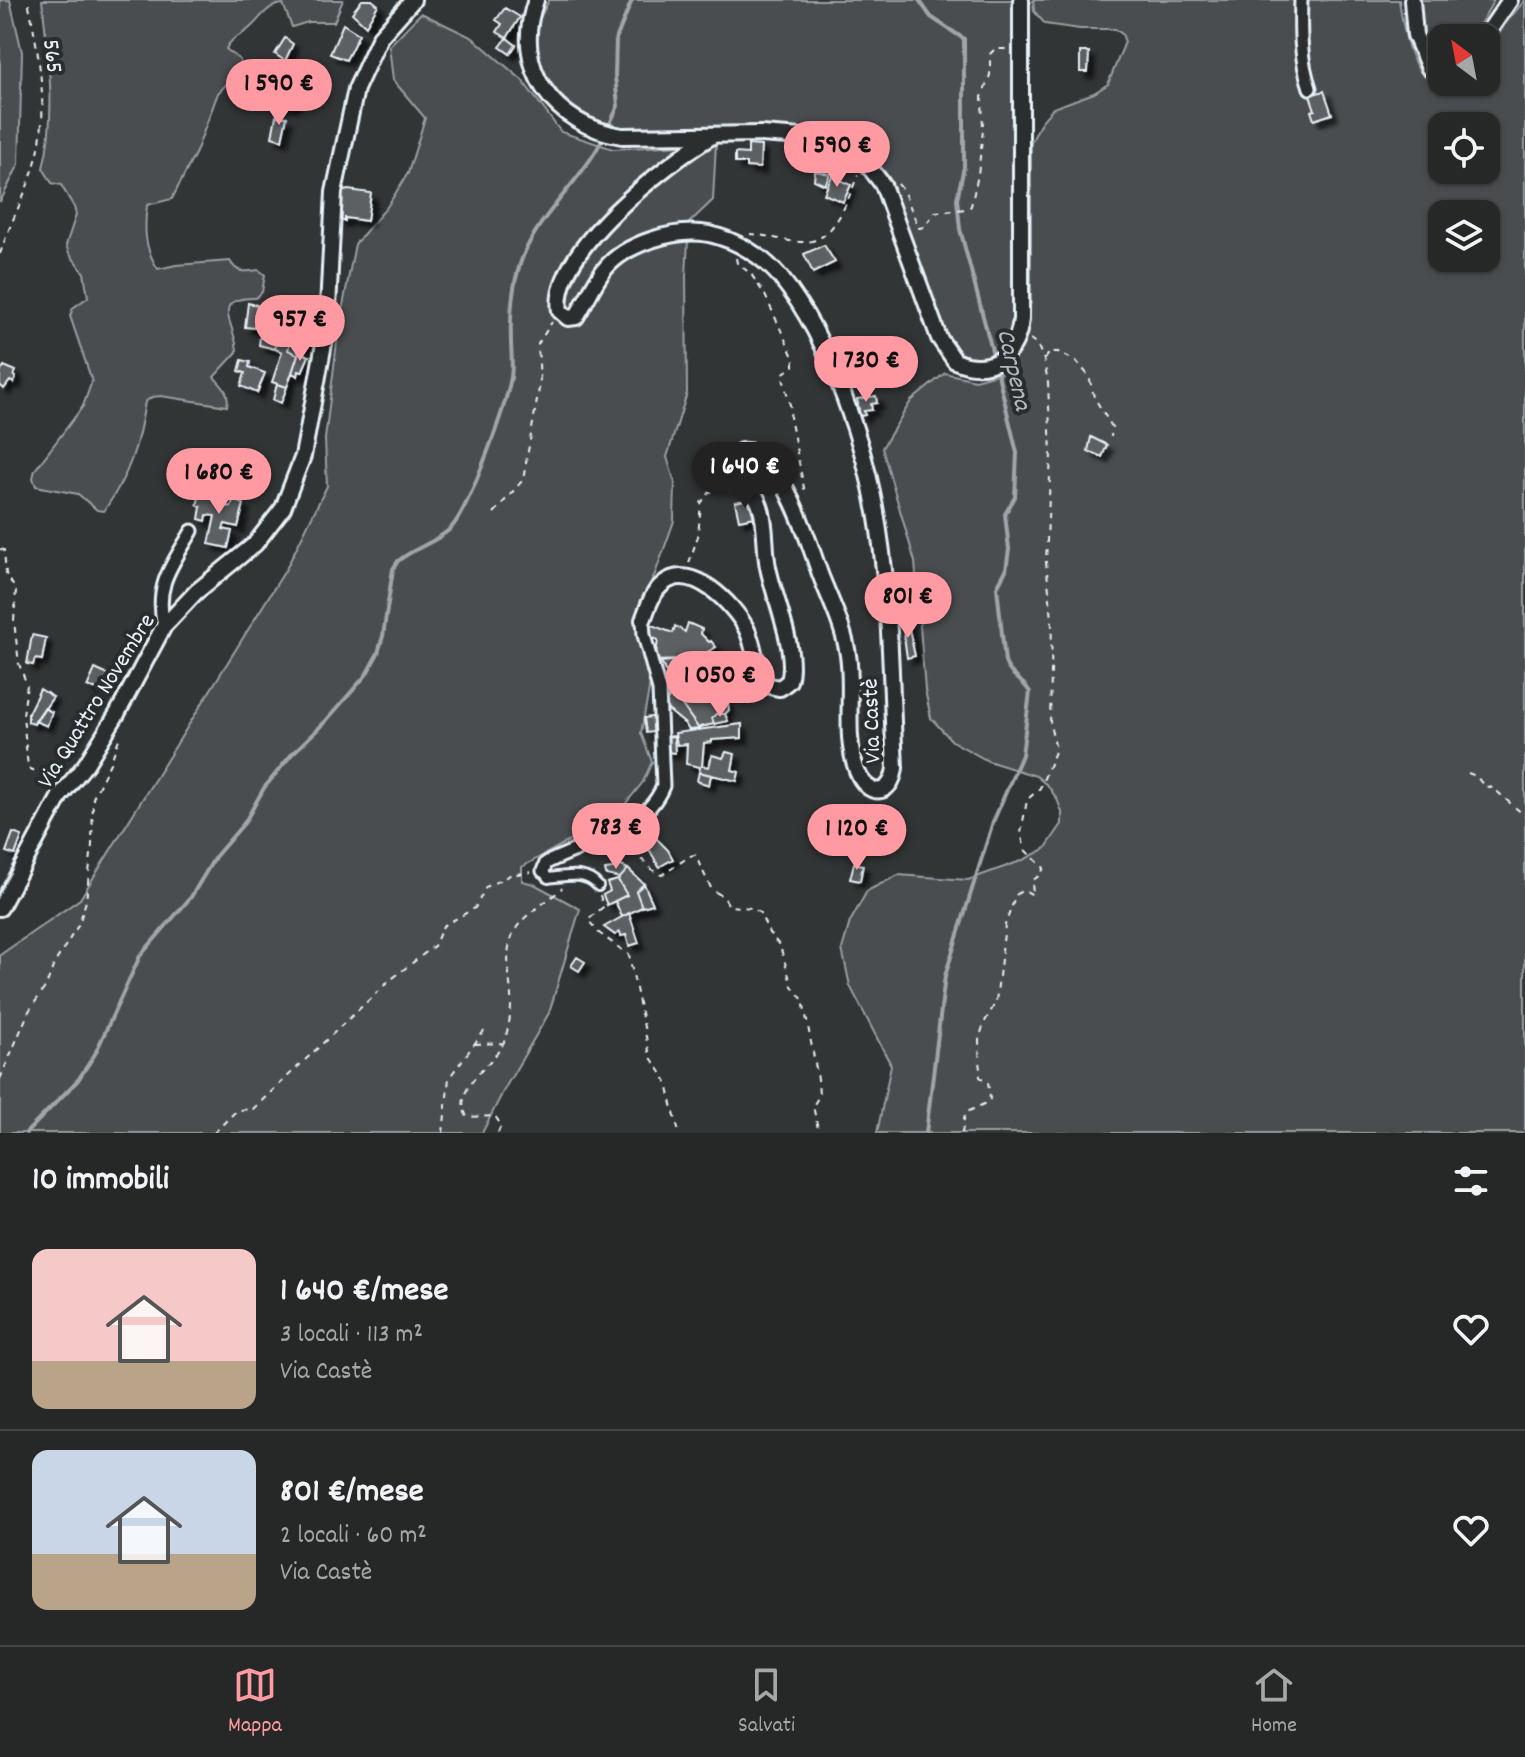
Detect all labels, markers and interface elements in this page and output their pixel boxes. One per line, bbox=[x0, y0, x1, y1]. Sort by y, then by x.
north arrow bbox=[1428, 24, 1500, 96]
map controls bbox=[1428, 24, 1500, 272]
street label: 565 bbox=[32, 37, 70, 75]
pin: 1 590 € bbox=[205, 59, 353, 127]
text: 1 590 € bbox=[244, 66, 314, 103]
button: locate bbox=[1428, 112, 1500, 184]
pin: 1 590 € bbox=[763, 121, 911, 189]
text: 1 590 € bbox=[802, 128, 872, 165]
button: layers bbox=[1428, 200, 1500, 272]
pin: 957 € bbox=[244, 295, 356, 363]
text: 957 € bbox=[273, 302, 327, 339]
water label: Carpena bbox=[985, 326, 1040, 416]
pin: 1 730 € bbox=[792, 336, 940, 404]
text: 1 730 € bbox=[832, 343, 900, 380]
pin: 1 640 € bbox=[671, 442, 819, 510]
pin: 1 680 € bbox=[145, 448, 293, 516]
text: 1 640 € bbox=[710, 449, 780, 486]
text: 1 680 € bbox=[184, 455, 254, 492]
pin: 801 € bbox=[852, 572, 964, 640]
text: 801 € bbox=[883, 579, 933, 616]
street label: Via Quattro Novembre bbox=[30, 608, 165, 796]
pin: 1 050 € bbox=[646, 651, 794, 719]
text: 1 050 € bbox=[684, 658, 756, 695]
street label: Via Castè bbox=[855, 678, 891, 764]
pin: 783 € bbox=[560, 803, 672, 871]
pin: 1 120 € bbox=[783, 804, 931, 872]
text: 783 € bbox=[590, 810, 642, 847]
text: 1 120 € bbox=[825, 811, 889, 848]
text: 10 immobili bbox=[32, 1157, 169, 1206]
icon: filters bbox=[1449, 1159, 1493, 1203]
text: 1 640 €/mese bbox=[280, 1268, 449, 1317]
icon: home bbox=[96, 1281, 192, 1377]
icon: heart bbox=[1449, 1307, 1493, 1351]
text: 3 locali · 113 m² bbox=[280, 1317, 423, 1354]
text: Via Castè bbox=[280, 1354, 372, 1391]
text: 801 €/mese bbox=[280, 1469, 424, 1518]
icon: home bbox=[96, 1482, 192, 1578]
icon: heart bbox=[1449, 1508, 1493, 1552]
text: 2 locali · 60 m² bbox=[280, 1518, 427, 1555]
text: Via Castè bbox=[280, 1555, 372, 1592]
tab: Mappa bbox=[228, 1663, 282, 1742]
tab: Salvati bbox=[738, 1663, 795, 1742]
tab: Home bbox=[1251, 1663, 1297, 1742]

